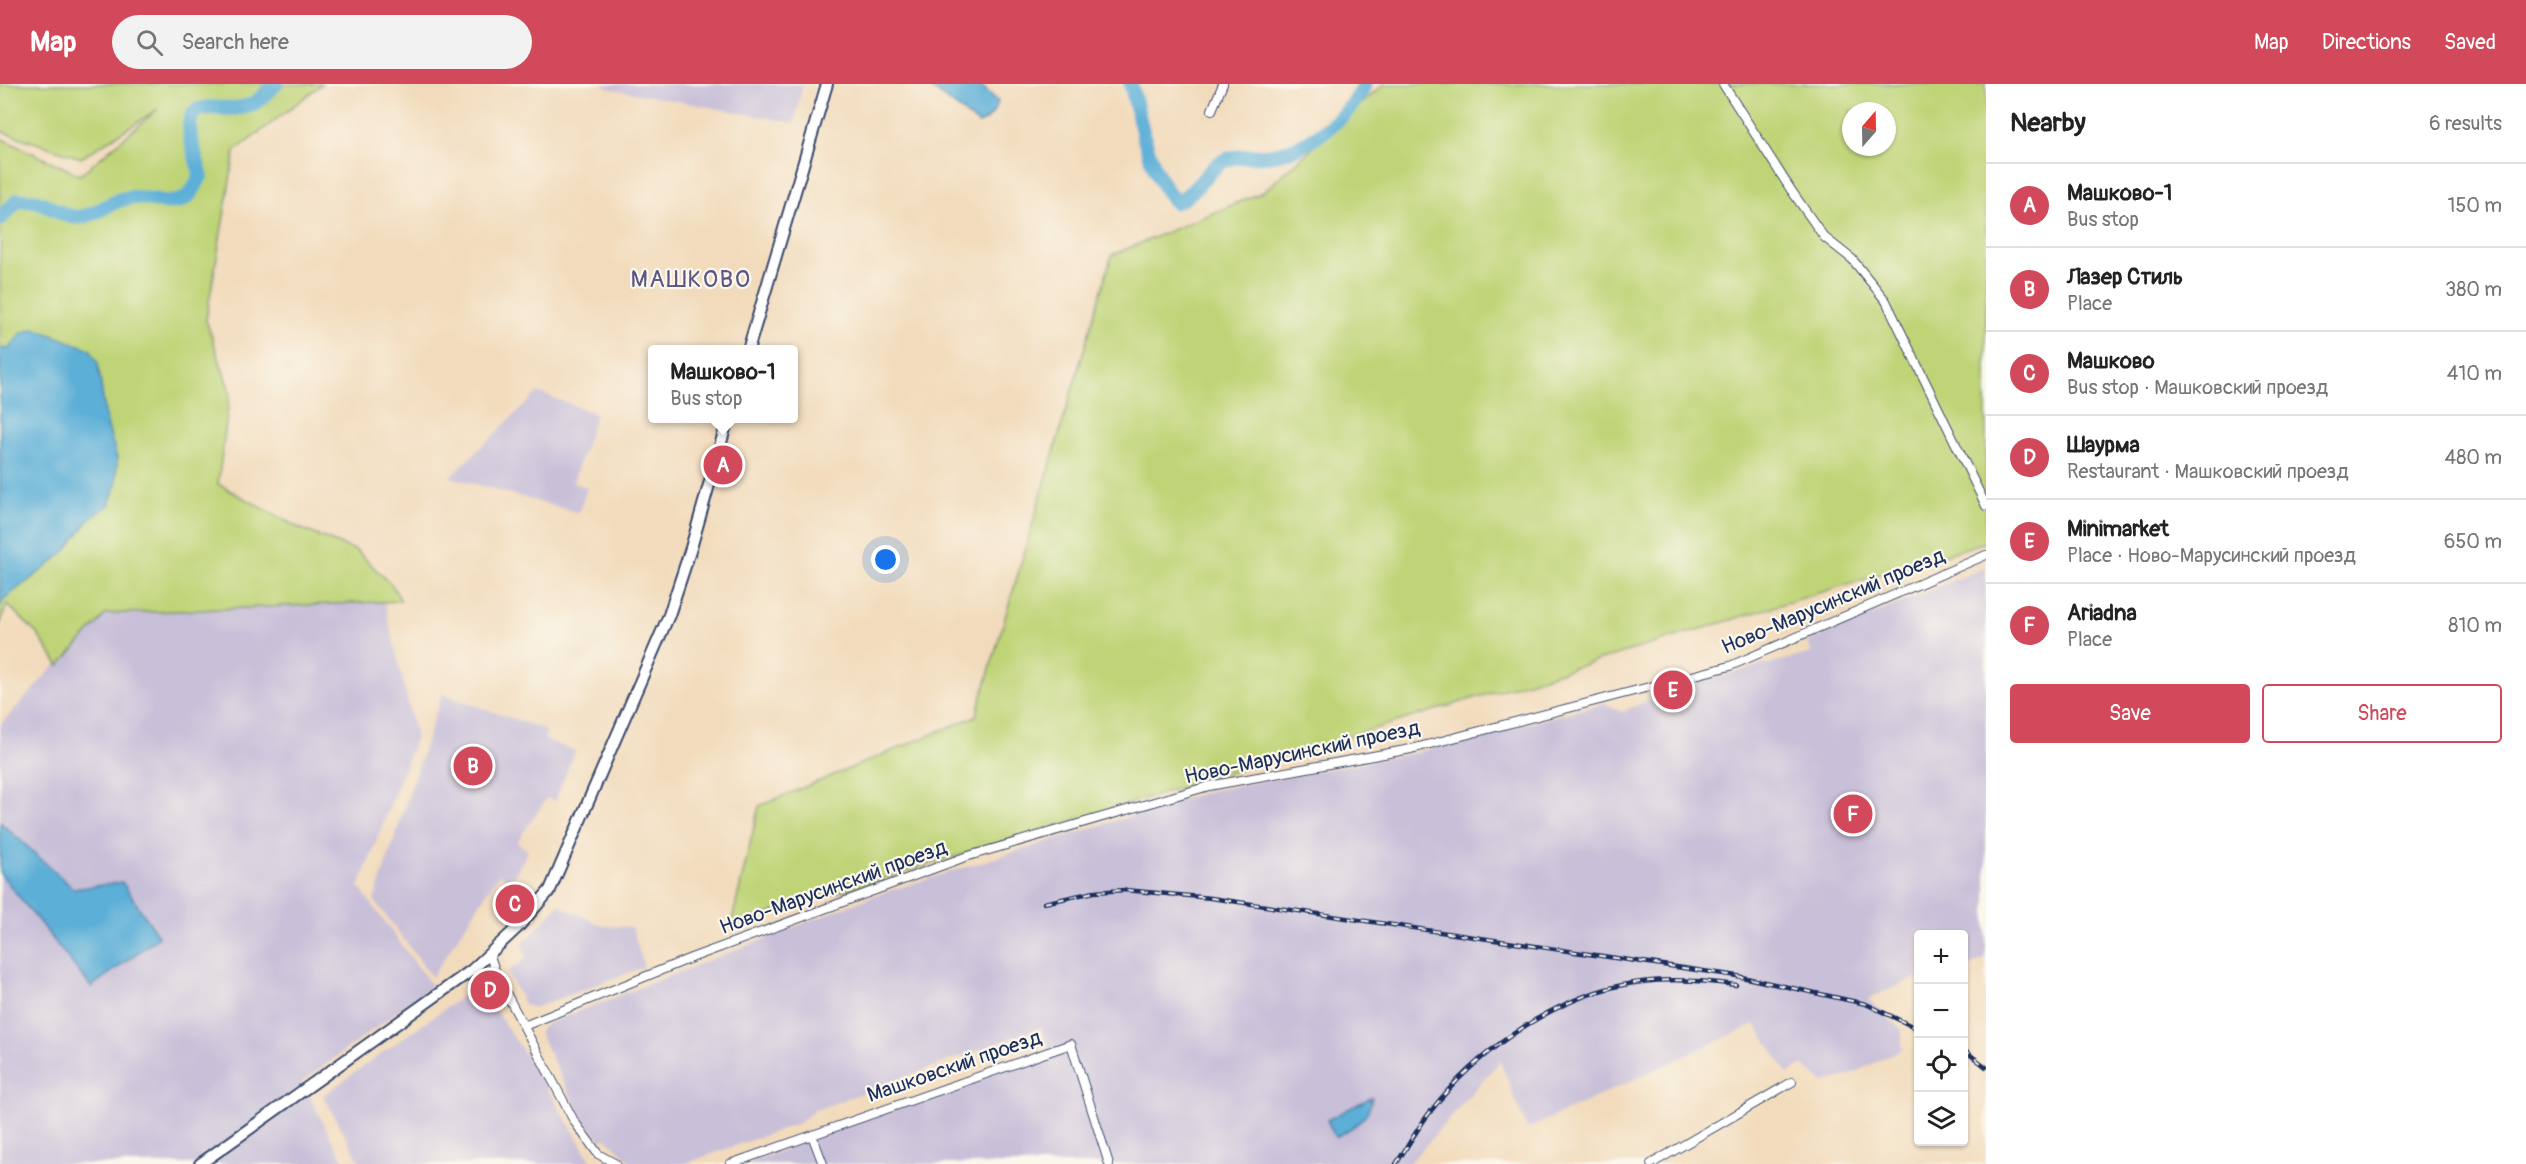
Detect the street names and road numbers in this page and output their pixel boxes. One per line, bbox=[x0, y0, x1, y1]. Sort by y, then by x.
street label: Ново-Марусинский проезд bbox=[1718, 542, 1949, 661]
street label: Ново-Марусинский проезд bbox=[1182, 714, 1423, 791]
street label: Ново-Марусинский проезд bbox=[716, 834, 951, 941]
street label: Машковский проезд bbox=[863, 1024, 1045, 1109]

